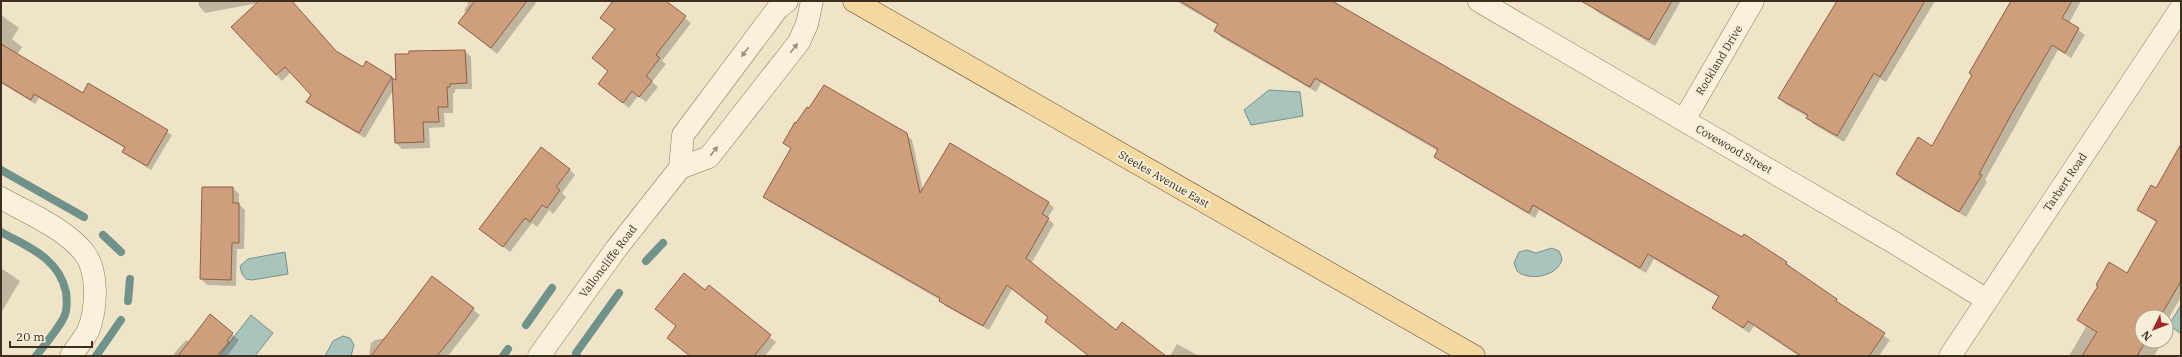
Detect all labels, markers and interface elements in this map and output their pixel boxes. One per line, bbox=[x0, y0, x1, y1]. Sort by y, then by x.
street label: Rockland Drive bbox=[1693, 22, 1745, 97]
one-way arrow bbox=[790, 43, 798, 54]
one-way arrow bbox=[741, 47, 749, 58]
street label: Covewood Street bbox=[1693, 121, 1775, 177]
one-way arrow bbox=[709, 145, 718, 156]
street label: Steeles Avenue East bbox=[1116, 147, 1212, 211]
street label: Tarbert Road bbox=[2040, 150, 2090, 214]
street label: Valloncliffe Road bbox=[576, 222, 640, 300]
north arrow bbox=[2134, 309, 2174, 349]
scale bar bbox=[10, 323, 92, 349]
text: N bbox=[2138, 328, 2155, 344]
text: 20 m bbox=[16, 329, 45, 344]

